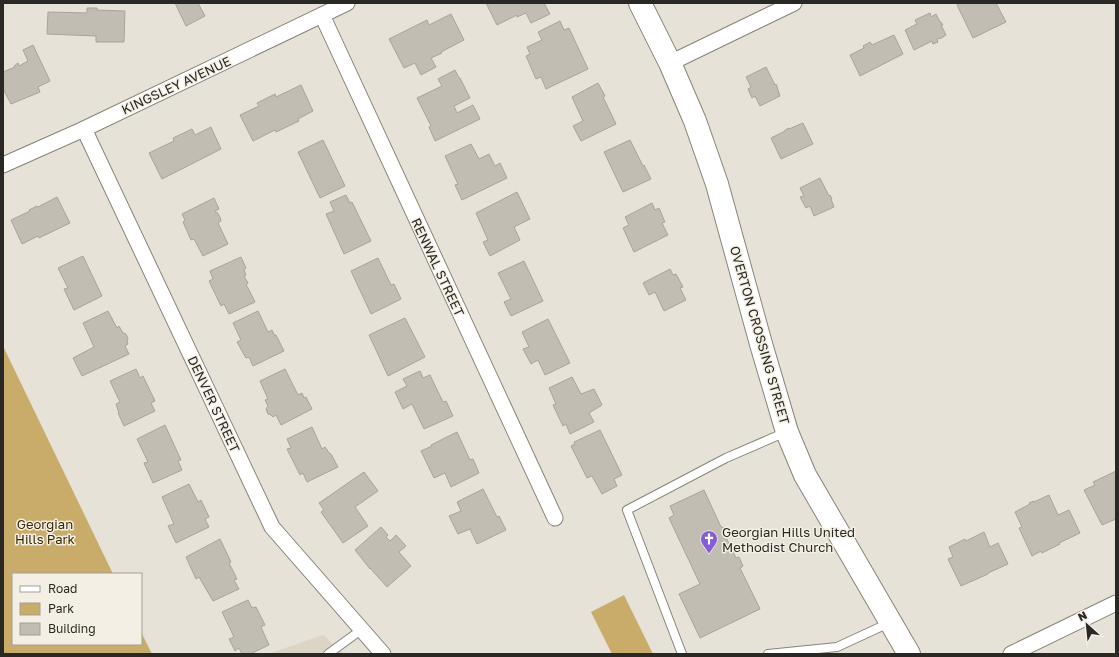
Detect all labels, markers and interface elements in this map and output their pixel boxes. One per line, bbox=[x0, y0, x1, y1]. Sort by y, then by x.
street label: KINGSLEY AVENUE bbox=[119, 53, 233, 117]
street label: RENWAL STREET bbox=[408, 215, 468, 319]
street label: OVERTON CROSSING STREET bbox=[727, 244, 793, 426]
street label: DENVER STREET bbox=[185, 353, 243, 455]
park label: Georgian Hills Park bbox=[15, 516, 76, 547]
place label: Georgian Hills United Methodist Church bbox=[722, 524, 855, 555]
church icon: Georgian Hills United Methodist Church bbox=[699, 529, 719, 554]
legend bbox=[12, 573, 142, 645]
text: Road bbox=[48, 581, 77, 596]
text: Park bbox=[48, 601, 74, 616]
north arrow bbox=[1067, 605, 1107, 645]
text: N bbox=[1076, 608, 1089, 623]
text: Building bbox=[48, 621, 96, 636]

